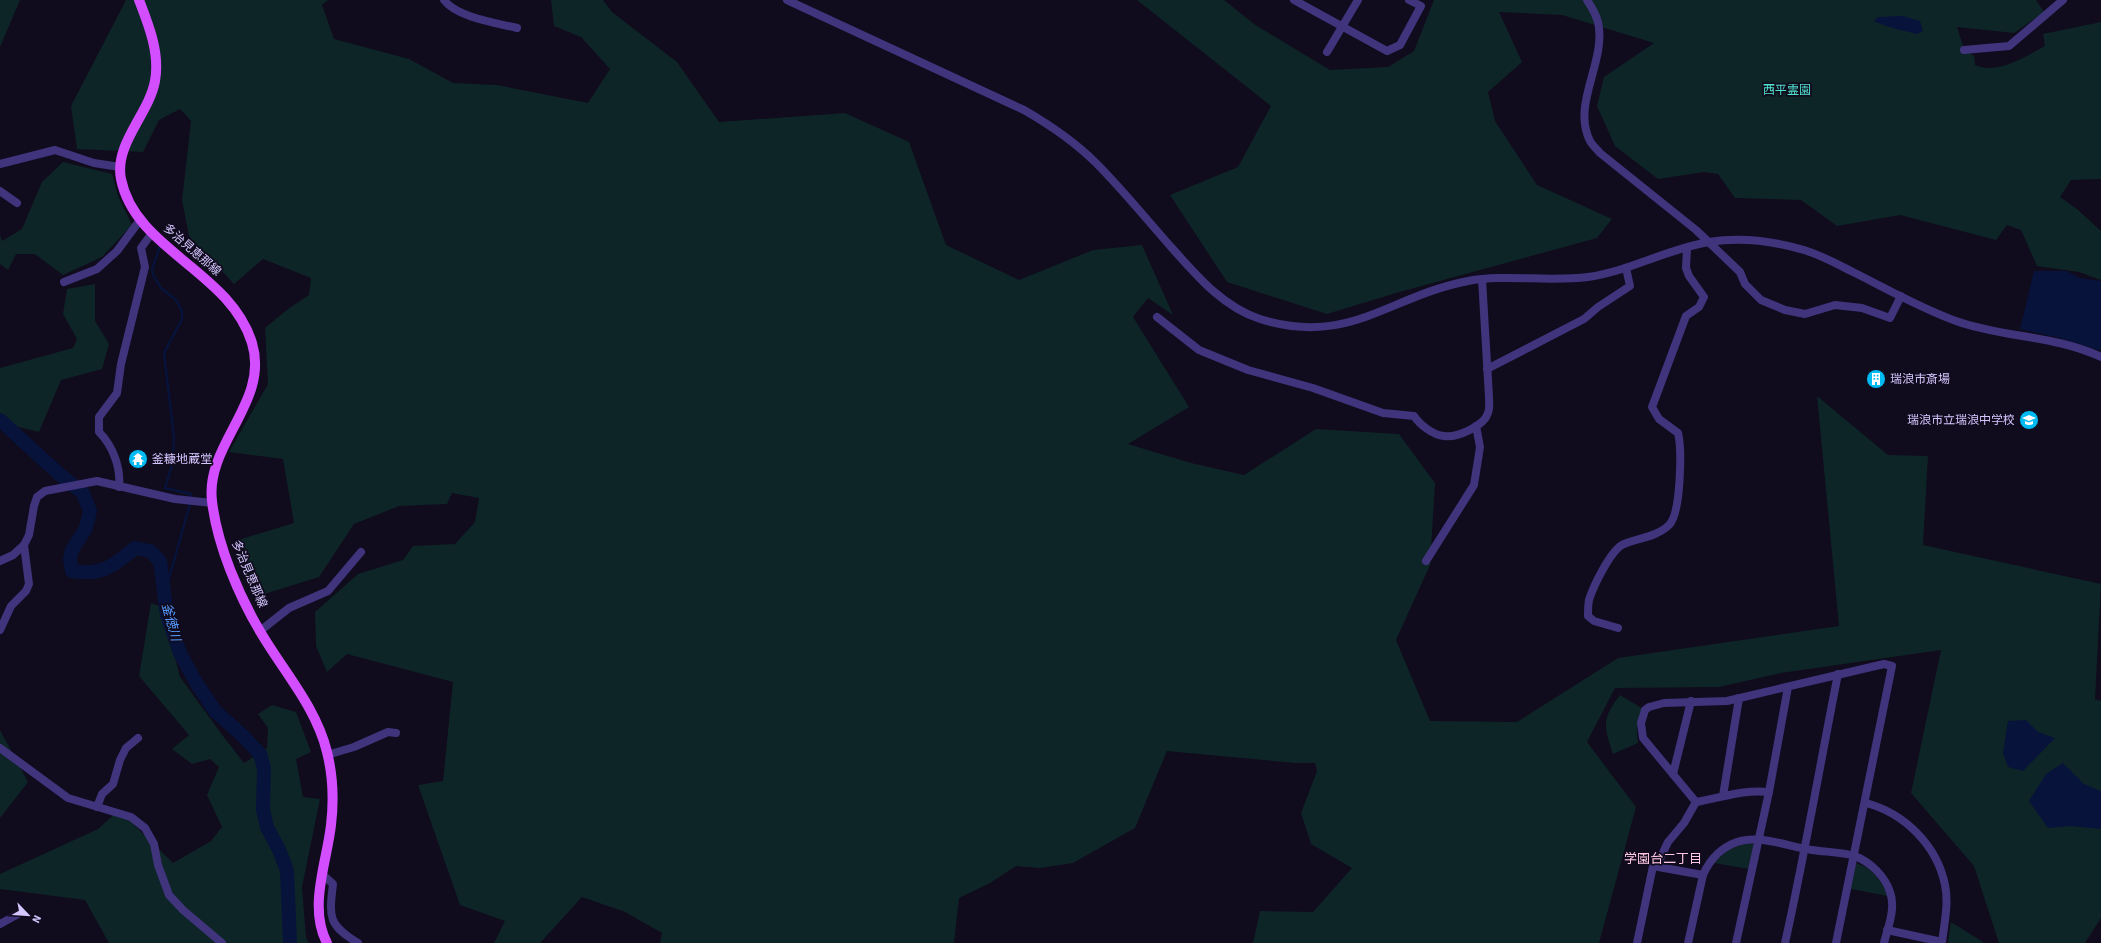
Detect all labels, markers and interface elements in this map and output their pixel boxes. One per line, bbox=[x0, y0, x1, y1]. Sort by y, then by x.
park label: 西平霊園 bbox=[1763, 82, 1811, 99]
street label: 多治見恵那線 bbox=[159, 220, 225, 280]
building icon: 瑞浪市斎場 bbox=[1865, 368, 1887, 390]
place label: 瑞浪市斎場 bbox=[1890, 371, 1950, 388]
school or university icon: 瑞浪市立瑞浪中学校 bbox=[2018, 409, 2040, 431]
place label: 瑞浪市立瑞浪中学校 bbox=[1907, 412, 2015, 429]
temple icon: 釜糠地蔵堂 bbox=[127, 448, 149, 470]
place label: 釜糠地蔵堂 bbox=[152, 451, 212, 468]
street label: 多治見恵那線 bbox=[227, 538, 271, 610]
water label: 釜徳川 bbox=[157, 601, 185, 645]
district label: 学園台二丁目 bbox=[1624, 850, 1702, 868]
north arrow bbox=[8, 895, 48, 935]
text: N bbox=[28, 913, 45, 926]

